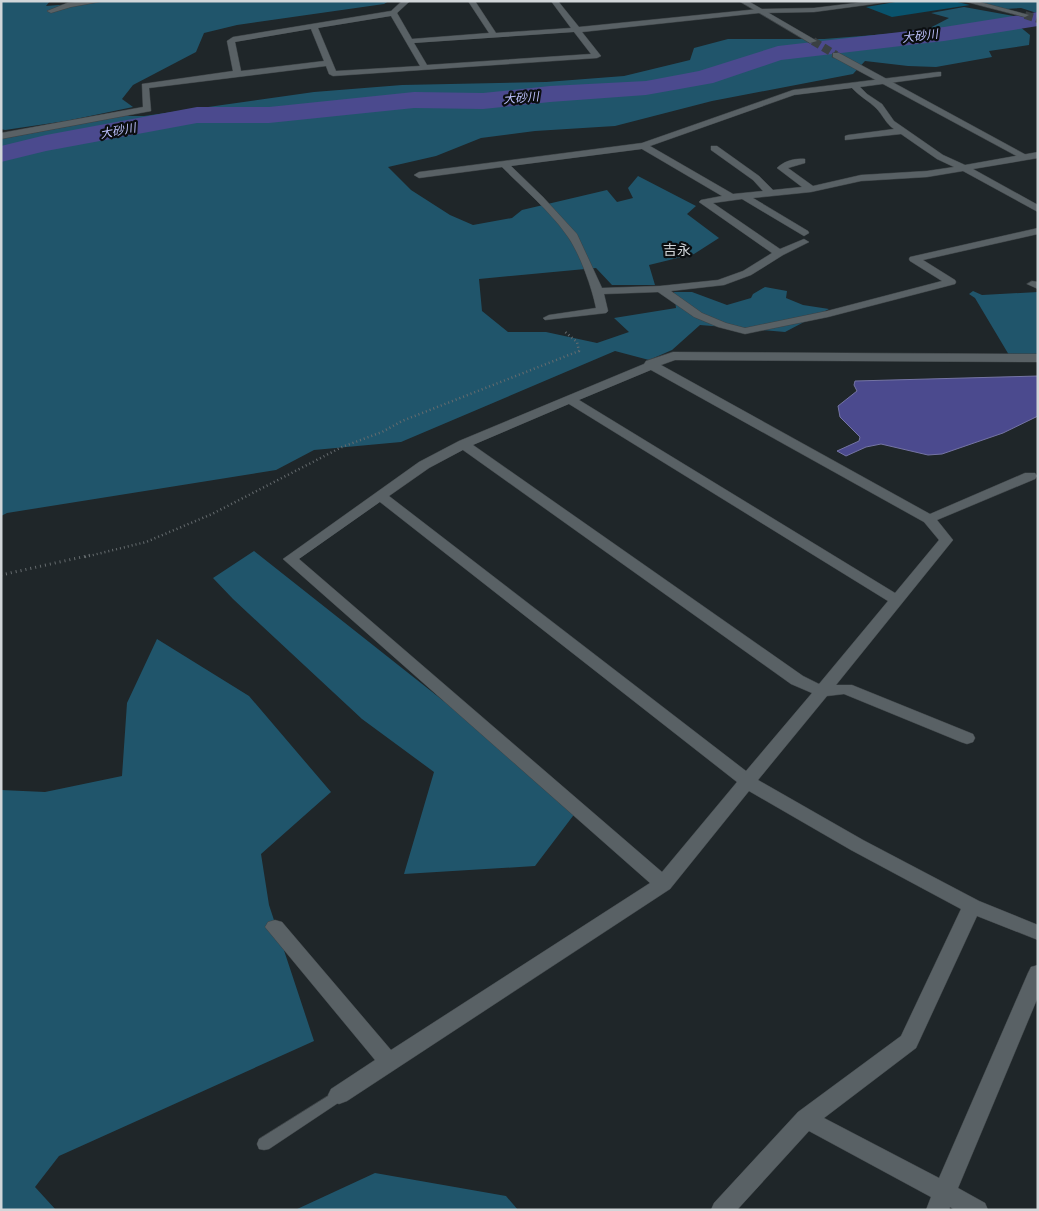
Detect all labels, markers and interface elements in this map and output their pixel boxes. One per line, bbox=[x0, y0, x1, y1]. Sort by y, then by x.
water label: 大砂川 bbox=[901, 27, 941, 44]
water label: 大砂川 bbox=[502, 89, 541, 106]
water label: 大砂川 bbox=[99, 120, 139, 140]
district label: 吉永 bbox=[663, 243, 691, 258]

